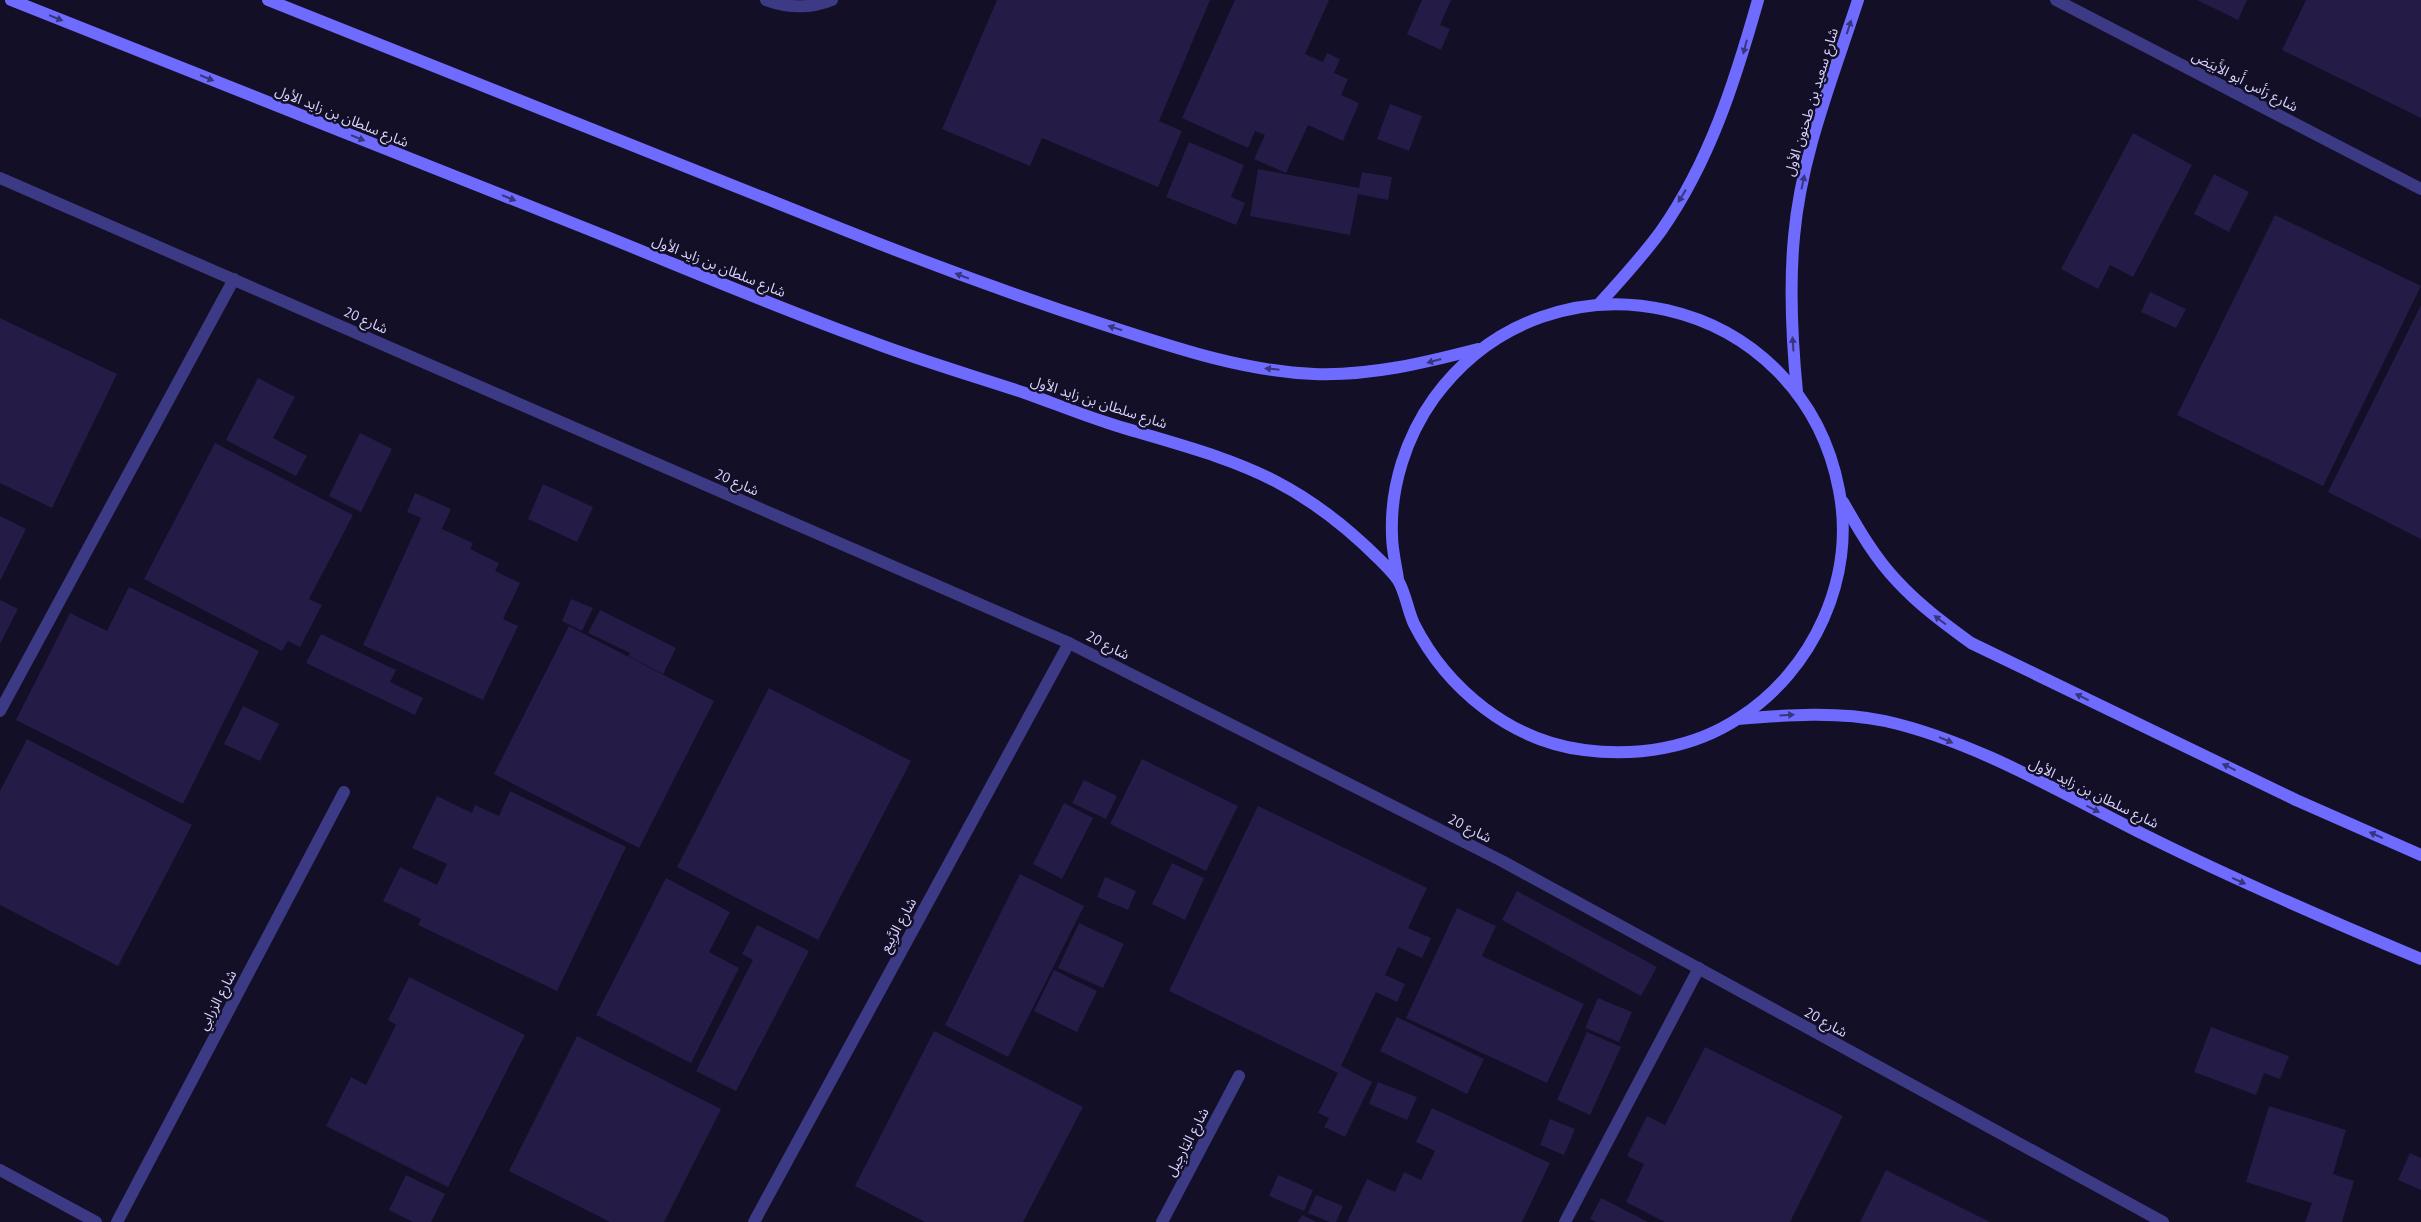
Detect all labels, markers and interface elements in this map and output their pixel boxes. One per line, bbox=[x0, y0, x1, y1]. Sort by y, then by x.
one-way arrow bbox=[49, 14, 64, 22]
one-way arrow bbox=[1846, 19, 1854, 34]
street label: شارع سعيد بن طحنون الأول bbox=[1780, 26, 1844, 179]
one-way arrow bbox=[1740, 40, 1748, 55]
street label: شارع رَأس أَبو الأَبيَض bbox=[2188, 44, 2302, 117]
one-way arrow bbox=[200, 74, 215, 82]
street label: شارع سلطان بن زايد الأول bbox=[272, 81, 411, 153]
one-way arrow bbox=[351, 134, 366, 142]
one-way arrow bbox=[1799, 174, 1807, 190]
one-way arrow bbox=[1678, 190, 1687, 203]
one-way arrow bbox=[502, 195, 516, 203]
street label: شارع سلطان بن زايد الأول bbox=[649, 231, 788, 303]
one-way arrow bbox=[954, 272, 969, 279]
street label: شارع 20 bbox=[340, 302, 391, 339]
one-way arrow bbox=[1108, 324, 1123, 331]
one-way arrow bbox=[1789, 335, 1797, 351]
one-way arrow bbox=[1426, 357, 1441, 365]
one-way arrow bbox=[1264, 365, 1280, 373]
street label: شارع سلطان بن زايد الأول bbox=[1028, 371, 1169, 434]
street label: شارع 20 bbox=[711, 464, 762, 501]
one-way arrow bbox=[1933, 615, 1947, 625]
street label: شارع 20 bbox=[1082, 626, 1133, 665]
one-way arrow bbox=[2075, 693, 2089, 701]
one-way arrow bbox=[1779, 711, 1795, 719]
one-way arrow bbox=[1939, 736, 1954, 744]
street label: شارع سلطان بن زايد الأول bbox=[2025, 754, 2162, 834]
one-way arrow bbox=[2222, 763, 2236, 771]
one-way arrow bbox=[2086, 805, 2100, 813]
street label: شارع 20 bbox=[1444, 809, 1495, 848]
one-way arrow bbox=[2369, 830, 2383, 838]
one-way arrow bbox=[2232, 877, 2246, 885]
street label: شارع الرَّبِيع bbox=[876, 895, 922, 956]
street label: شارع الزرابي bbox=[194, 967, 242, 1034]
street label: شارع 20 bbox=[1800, 1003, 1851, 1043]
street label: شارع البَارجِيل bbox=[1161, 1105, 1214, 1180]

